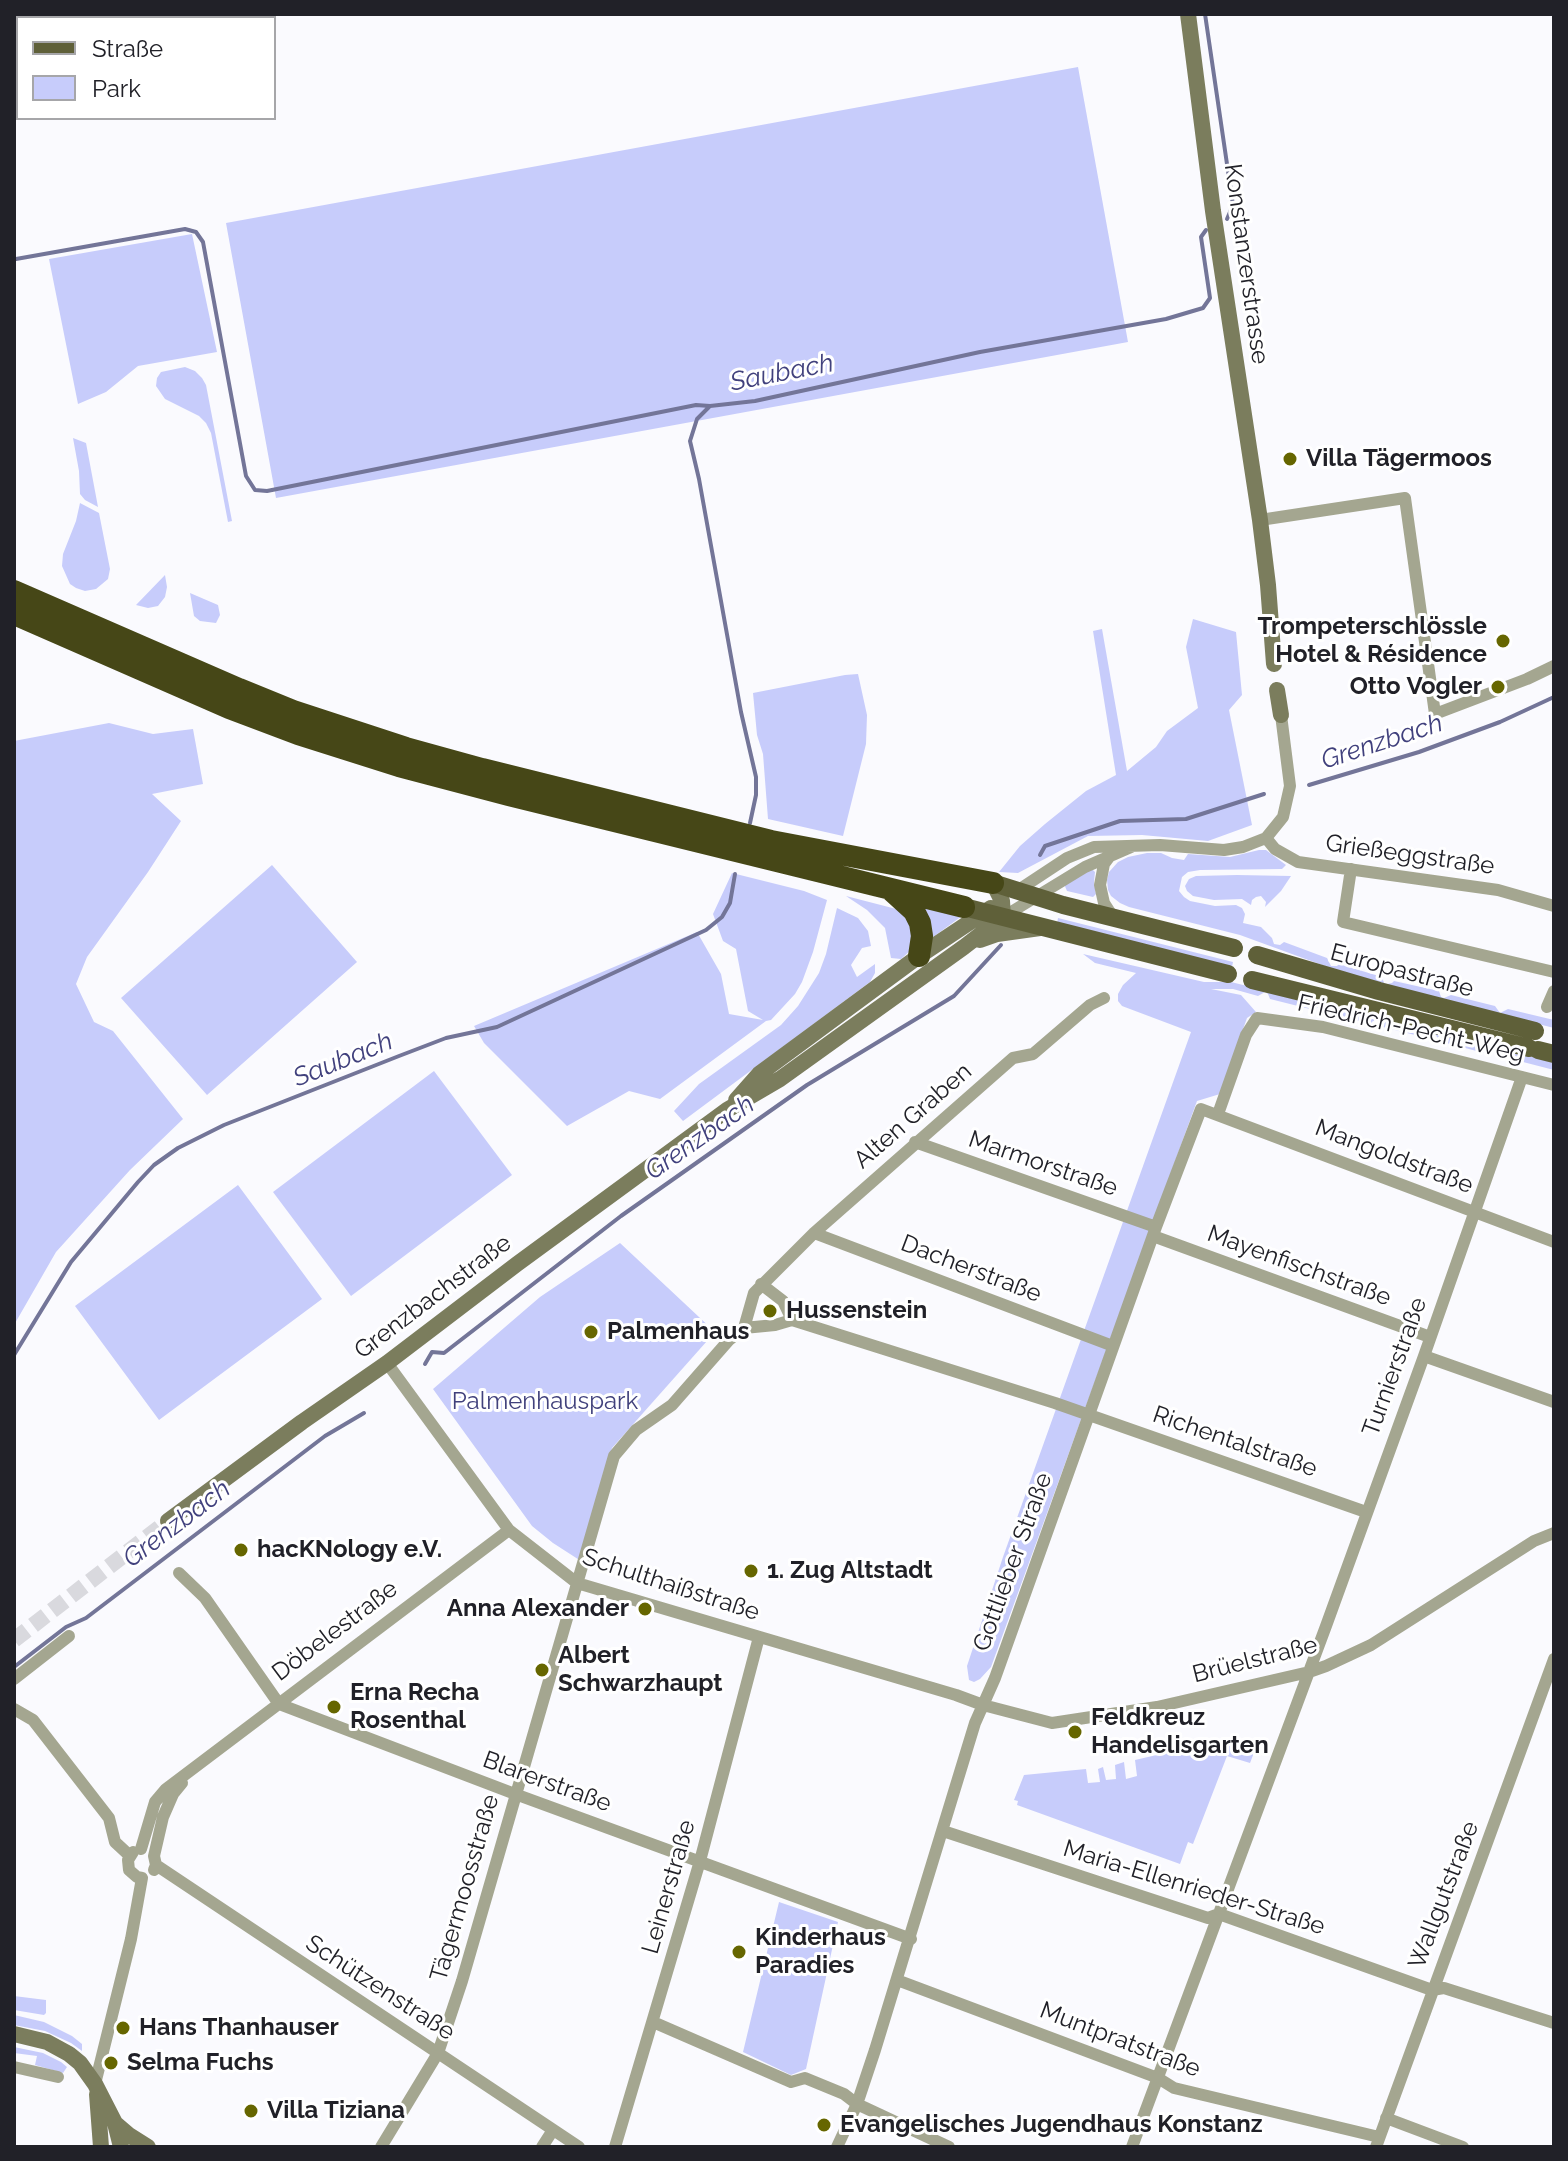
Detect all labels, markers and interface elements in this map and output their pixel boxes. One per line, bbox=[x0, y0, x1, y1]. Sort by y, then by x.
legend bbox=[16, 16, 276, 120]
text: Straße bbox=[92, 34, 163, 63]
text: Park bbox=[92, 74, 141, 103]
street label: Konstanzerstrasse bbox=[1218, 162, 1274, 366]
water label: Saubach bbox=[728, 348, 836, 398]
place label: Villa Tägermoos bbox=[1306, 445, 1492, 473]
marker: Villa Tägermoos bbox=[1281, 450, 1299, 468]
place label: Trompeterschlössle Hotel & Résidence bbox=[1257, 613, 1487, 669]
marker: Trompeterschlössle Hotel & Résidence bbox=[1494, 632, 1512, 650]
place label: Otto Vogler bbox=[1350, 673, 1482, 701]
marker: Otto Vogler bbox=[1489, 678, 1507, 696]
water label: Grenzbach bbox=[1317, 708, 1447, 776]
street label: Grießeggstraße bbox=[1324, 829, 1496, 881]
street label: Europastraße bbox=[1327, 938, 1477, 1004]
street label: Friedrich-Pecht-Weg bbox=[1295, 989, 1527, 1069]
water label: Saubach bbox=[289, 1026, 397, 1094]
street label: Alten Graben bbox=[848, 1057, 978, 1175]
water label: Grenzbach bbox=[639, 1089, 761, 1187]
street label: Mangoldstraße bbox=[1311, 1114, 1477, 1200]
street label: Marmorstraße bbox=[965, 1125, 1121, 1203]
street label: Mayenfischstraße bbox=[1203, 1219, 1395, 1313]
street label: Grenzbachstraße bbox=[349, 1229, 517, 1365]
street label: Dacherstraße bbox=[897, 1229, 1045, 1309]
street label: Turnierstraße bbox=[1357, 1294, 1433, 1440]
place label: Hussenstein bbox=[786, 1297, 927, 1325]
marker: Hussenstein bbox=[761, 1302, 779, 1320]
place label: Palmenhaus bbox=[607, 1318, 749, 1346]
marker: Palmenhaus bbox=[582, 1323, 600, 1341]
park label: Palmenhauspark bbox=[452, 1388, 638, 1416]
street label: Richentalstraße bbox=[1149, 1400, 1321, 1484]
street label: Gottlieber Straße bbox=[967, 1469, 1059, 1655]
water label: Grenzbach bbox=[117, 1474, 237, 1574]
place label: hacKNology e.V. bbox=[257, 1536, 442, 1564]
marker: hacKNology e.V. bbox=[232, 1541, 250, 1559]
street label: Schulthaißstraße bbox=[579, 1543, 763, 1627]
place label: 1. Zug Altstadt bbox=[767, 1557, 933, 1585]
marker: 1. Zug Altstadt bbox=[742, 1562, 760, 1580]
street label: Döbelestraße bbox=[267, 1575, 403, 1687]
place label: Anna Alexander bbox=[447, 1595, 629, 1623]
marker: Anna Alexander bbox=[636, 1600, 654, 1618]
street label: Brüelstraße bbox=[1190, 1631, 1320, 1689]
place label: Albert Schwarzhaupt bbox=[558, 1642, 723, 1698]
marker: Albert Schwarzhaupt bbox=[533, 1661, 551, 1679]
place label: Erna Recha Rosenthal bbox=[350, 1679, 479, 1735]
marker: Erna Recha Rosenthal bbox=[325, 1698, 343, 1716]
place label: Feldkreuz Handelisgarten bbox=[1091, 1704, 1269, 1760]
marker: Feldkreuz Handelisgarten bbox=[1066, 1723, 1084, 1741]
street label: Blarerstraße bbox=[479, 1745, 615, 1819]
street label: Tägermoosstraße bbox=[425, 1791, 505, 1985]
street label: Leinerstraße bbox=[636, 1817, 702, 1957]
street label: Wallgutstraße bbox=[1403, 1817, 1485, 1973]
street label: Maria-Ellenrieder-Straße bbox=[1060, 1834, 1328, 1942]
place label: Kinderhaus Paradies bbox=[755, 1924, 886, 1980]
street label: Schützenstraße bbox=[300, 1929, 460, 2047]
marker: Kinderhaus Paradies bbox=[730, 1943, 748, 1961]
street label: Muntpratstraße bbox=[1036, 1996, 1204, 2084]
place label: Hans Thanhauser bbox=[139, 2014, 339, 2042]
marker: Hans Thanhauser bbox=[114, 2019, 132, 2037]
place label: Selma Fuchs bbox=[127, 2049, 274, 2077]
marker: Selma Fuchs bbox=[102, 2054, 120, 2072]
place label: Villa Tiziana bbox=[267, 2097, 405, 2125]
marker: Villa Tiziana bbox=[242, 2102, 260, 2120]
place label: Evangelisches Jugendhaus Konstanz bbox=[840, 2111, 1263, 2139]
marker: Evangelisches Jugendhaus Konstanz bbox=[815, 2116, 833, 2134]

